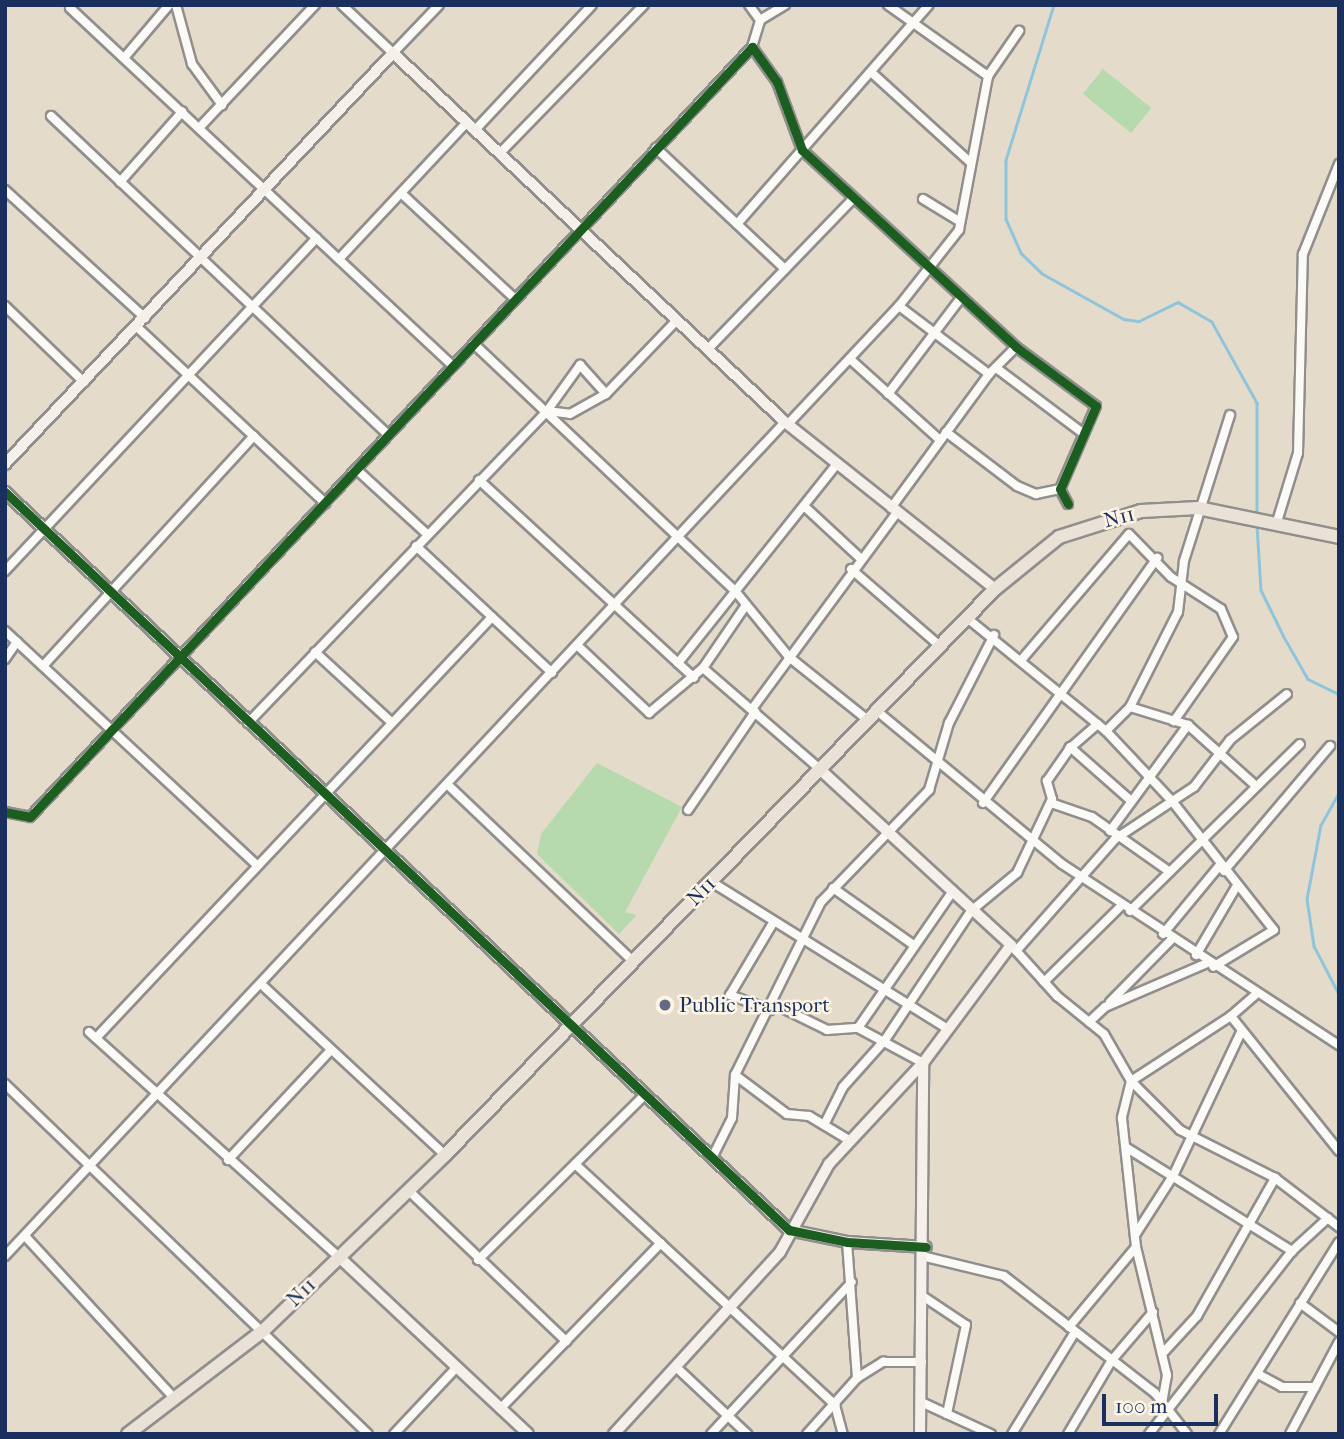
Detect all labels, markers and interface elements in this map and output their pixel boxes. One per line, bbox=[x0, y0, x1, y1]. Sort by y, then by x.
street label: N11 bbox=[1101, 501, 1137, 533]
street label: N11 bbox=[681, 871, 721, 911]
place label: Public Transport bbox=[679, 992, 830, 1018]
marker: Public Transport bbox=[657, 997, 673, 1013]
street label: N11 bbox=[281, 1272, 321, 1312]
scale bar bbox=[1106, 1380, 1222, 1424]
text: 100 m bbox=[1115, 1394, 1168, 1418]

